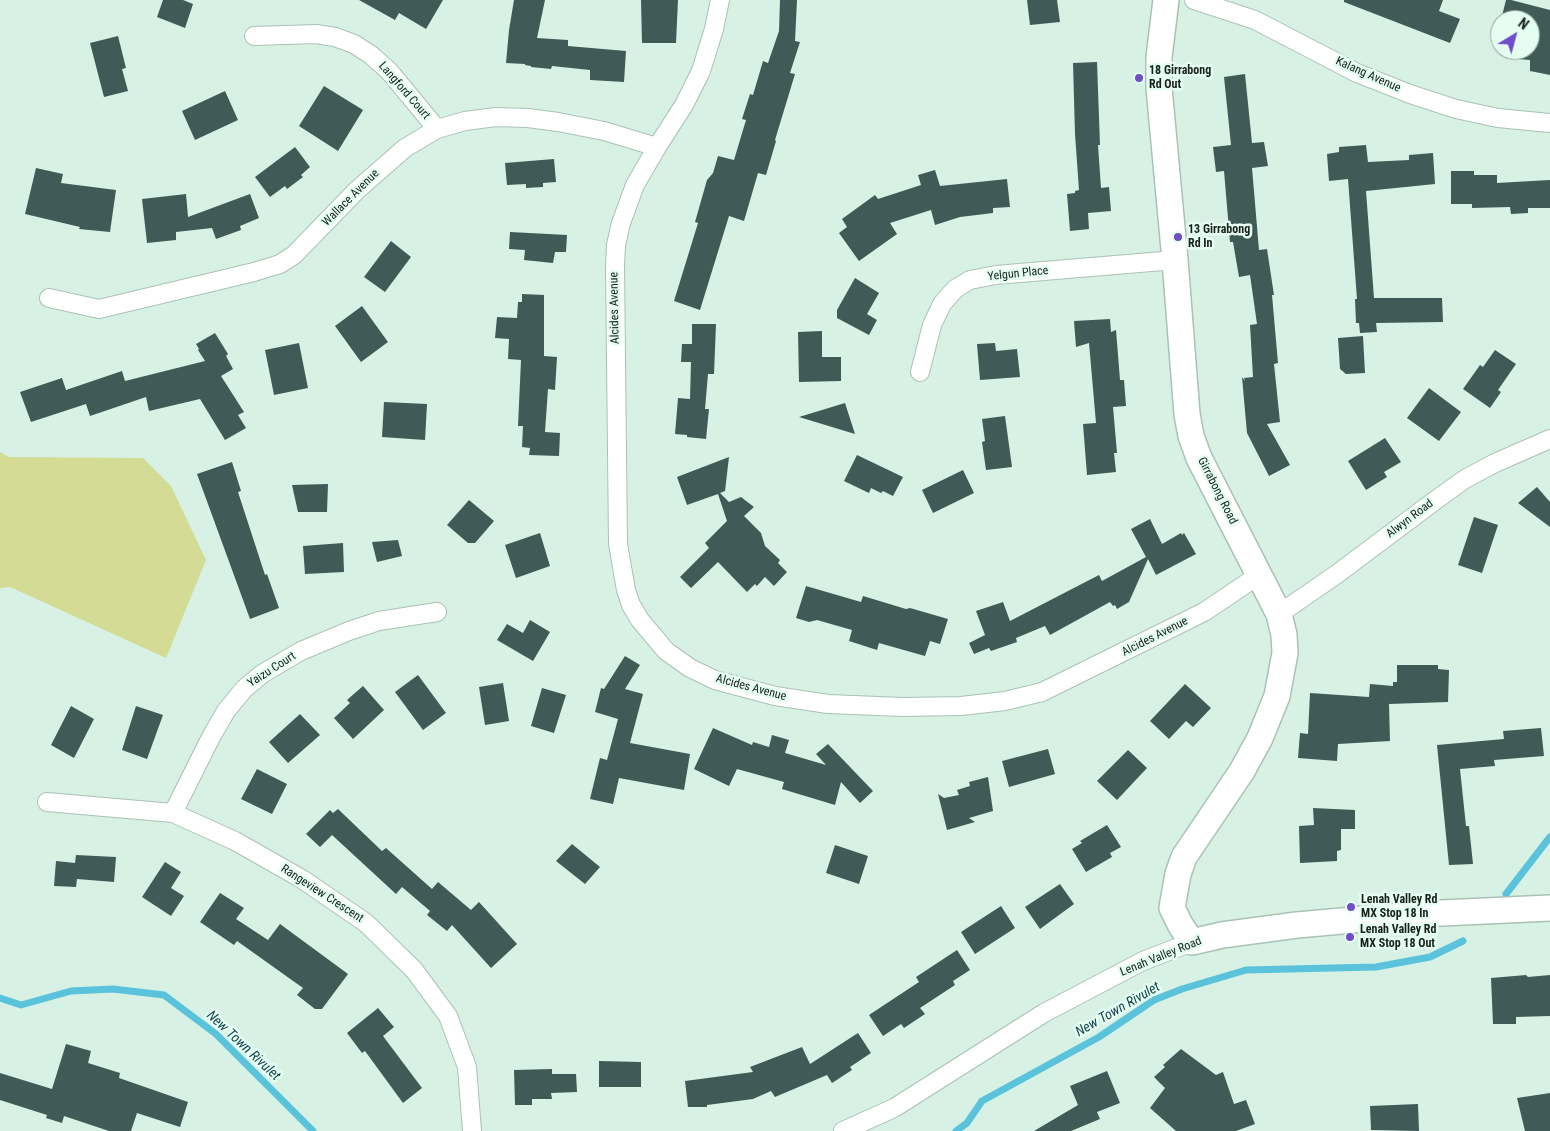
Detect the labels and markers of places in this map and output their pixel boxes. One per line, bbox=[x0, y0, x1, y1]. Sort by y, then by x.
place label: 18 Girrabong Rd Out bbox=[1149, 64, 1211, 92]
marker: 18 Girrabong Rd Out bbox=[1133, 72, 1145, 84]
place label: 13 Girrabong Rd In bbox=[1188, 223, 1250, 251]
marker: 13 Girrabong Rd In bbox=[1172, 231, 1184, 243]
place label: Lenah Valley Rd MX Stop 18 In bbox=[1361, 893, 1437, 921]
marker: Lenah Valley Rd MX Stop 18 In bbox=[1345, 901, 1357, 913]
place label: Lenah Valley Rd MX Stop 18 Out bbox=[1360, 923, 1436, 951]
marker: Lenah Valley Rd MX Stop 18 Out bbox=[1344, 931, 1356, 943]

